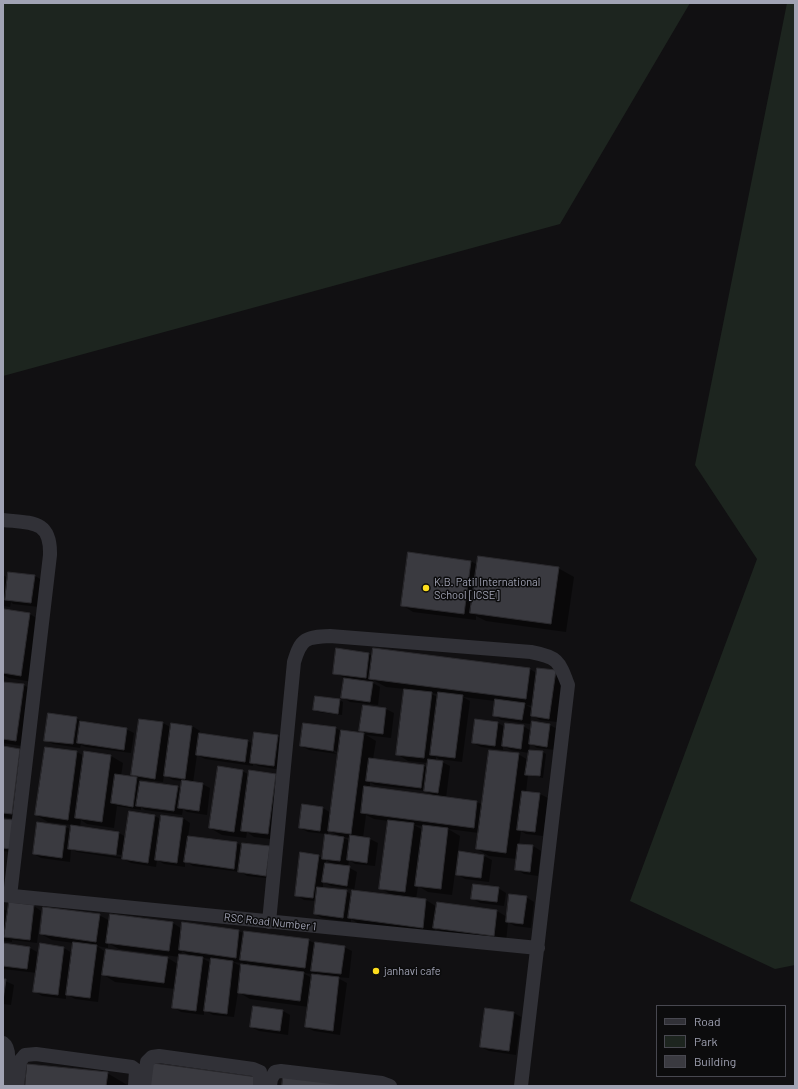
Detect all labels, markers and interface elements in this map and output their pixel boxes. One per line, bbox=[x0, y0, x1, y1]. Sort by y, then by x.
place label: K.B. Patil International School [ICSE] bbox=[434, 575, 540, 601]
marker: K.B. Patil International School [ICSE] bbox=[421, 583, 431, 593]
street label: RSC Road Number 1 bbox=[223, 911, 317, 933]
place label: janhavi cafe bbox=[384, 964, 441, 978]
marker: janhavi cafe bbox=[371, 966, 381, 976]
legend bbox=[656, 1005, 786, 1077]
text: Road bbox=[694, 1014, 721, 1028]
text: Park bbox=[694, 1034, 718, 1048]
text: Building bbox=[694, 1054, 736, 1068]

